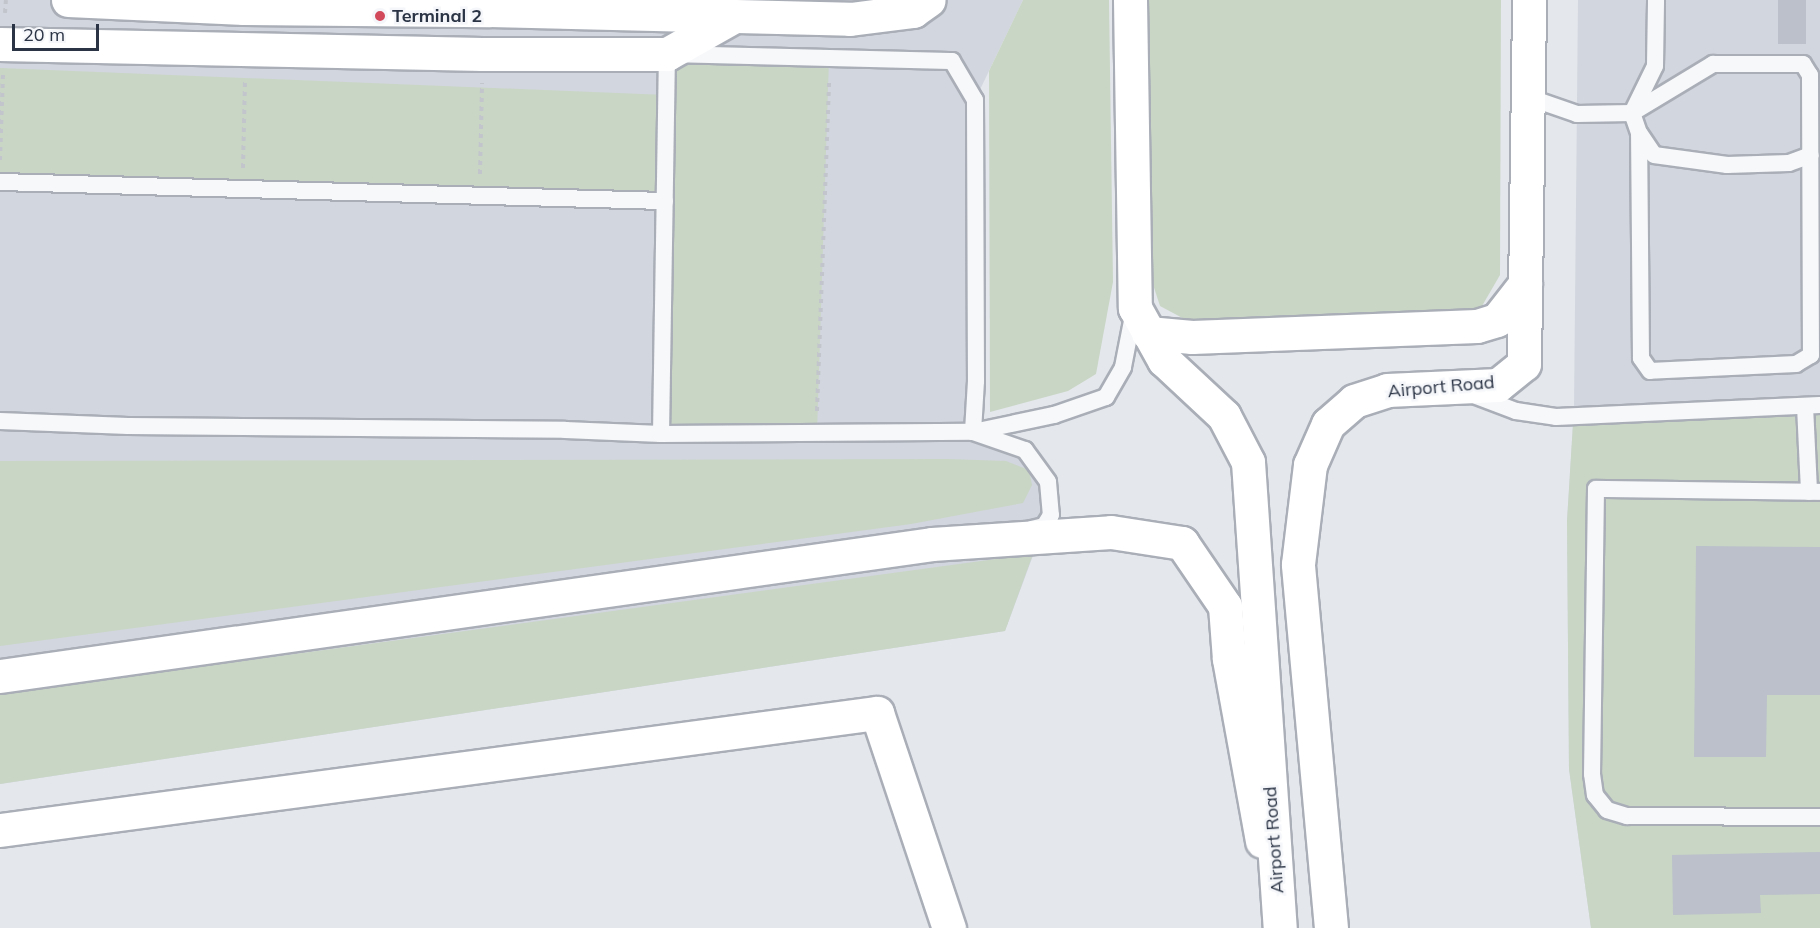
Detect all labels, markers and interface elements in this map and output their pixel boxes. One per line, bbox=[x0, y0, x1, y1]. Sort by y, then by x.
place label: Terminal 2 bbox=[392, 5, 482, 27]
marker: Terminal 2 bbox=[373, 9, 387, 23]
scale bar bbox=[15, 12, 102, 50]
text: 20 m bbox=[23, 23, 65, 46]
street label: Airport Road bbox=[1387, 372, 1495, 402]
street label: Airport Road bbox=[1259, 786, 1289, 894]

